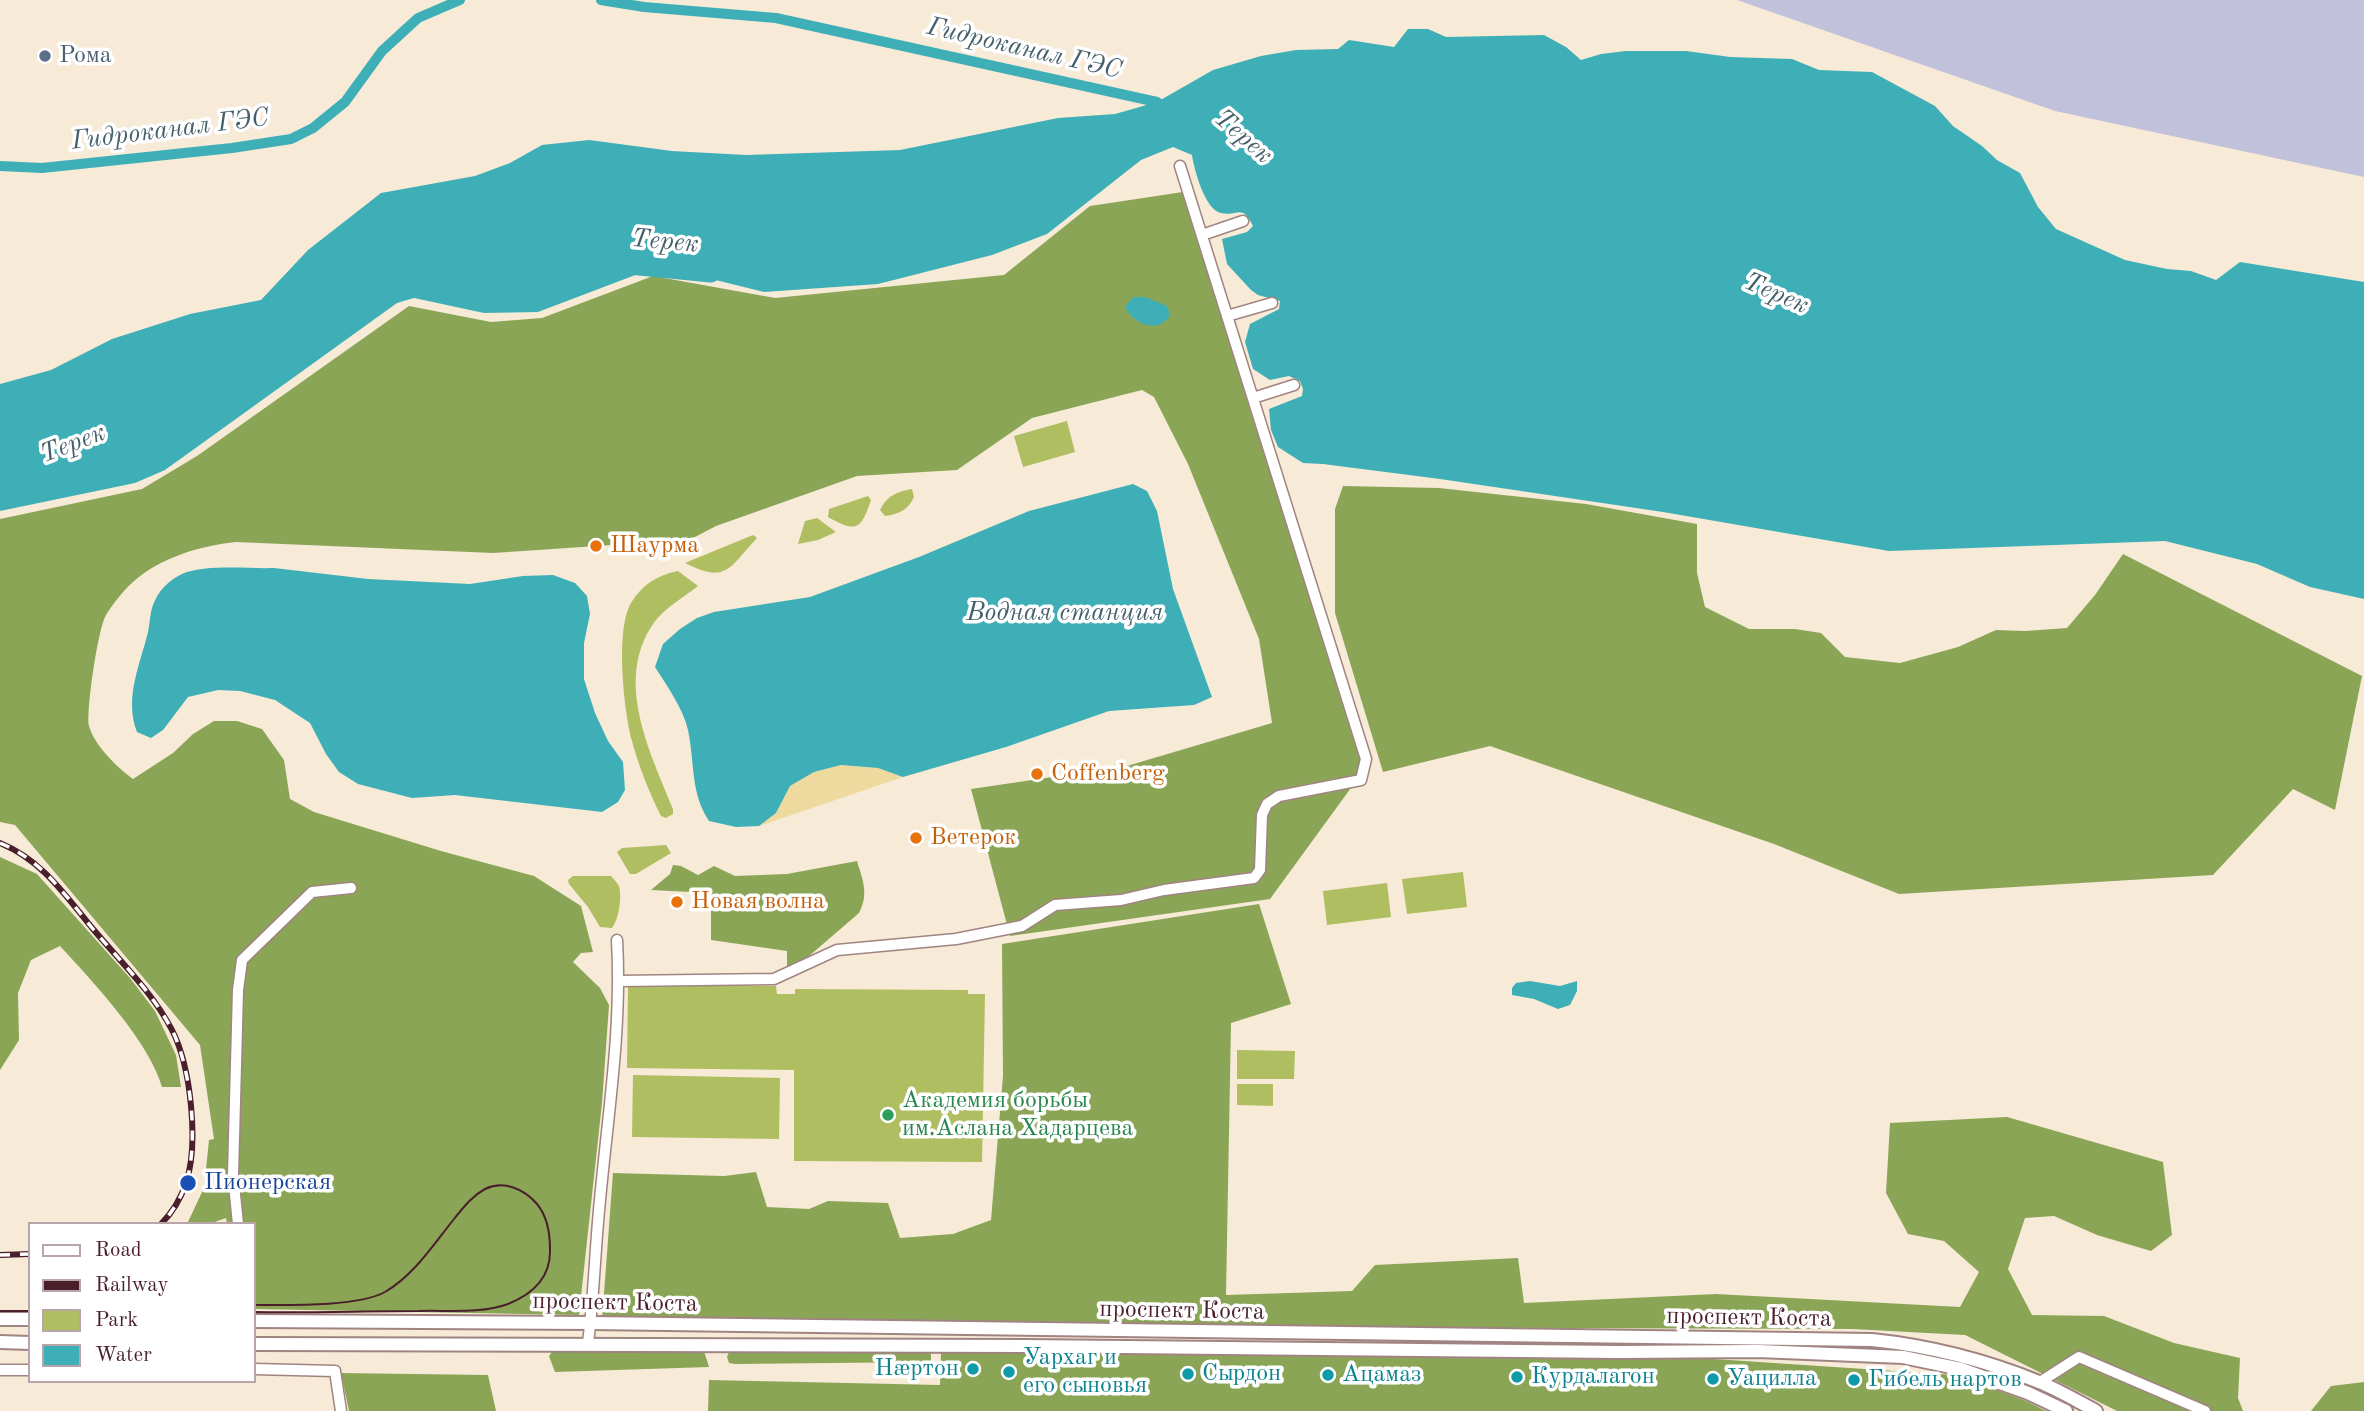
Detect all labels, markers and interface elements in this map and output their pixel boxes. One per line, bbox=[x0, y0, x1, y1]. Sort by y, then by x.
water label: Гидроканал ГЭС bbox=[924, 11, 1124, 87]
place label: Рома bbox=[59, 42, 112, 70]
marker: Рома bbox=[37, 48, 53, 64]
water label: Гидроканал ГЭС bbox=[70, 102, 270, 158]
water label: Терек bbox=[1207, 103, 1279, 171]
water label: Терек bbox=[630, 224, 700, 260]
water label: Терек bbox=[1739, 266, 1813, 322]
water label: Терек bbox=[36, 417, 110, 471]
place label: Шаурма bbox=[610, 532, 699, 560]
marker: Шаурма bbox=[588, 538, 604, 554]
water label: Водная станция bbox=[966, 597, 1164, 629]
place label: Coffenberg bbox=[1051, 760, 1165, 788]
marker: Coffenberg bbox=[1029, 766, 1045, 782]
place label: Ветерок bbox=[930, 824, 1016, 852]
marker: Ветерок bbox=[908, 830, 924, 846]
place label: Новая волна bbox=[691, 888, 825, 916]
marker: Новая волна bbox=[669, 894, 685, 910]
place label: Академия борьбы им.Аслана Хадарцева bbox=[902, 1087, 1133, 1143]
marker: Академия борьбы им.Аслана Хадарцева bbox=[880, 1107, 896, 1123]
place label: Пионерская bbox=[204, 1169, 331, 1197]
marker: Пионерская bbox=[178, 1173, 198, 1193]
legend bbox=[28, 1222, 256, 1383]
text: Road bbox=[95, 1240, 142, 1261]
text: Railway bbox=[95, 1275, 169, 1296]
street label: проспект Коста bbox=[532, 1287, 698, 1319]
street label: проспект Коста bbox=[1099, 1295, 1265, 1327]
street label: проспект Коста bbox=[1666, 1302, 1832, 1334]
text: Park bbox=[95, 1310, 138, 1331]
place label: Уархаг и его сыновья bbox=[1023, 1344, 1147, 1400]
text: Water bbox=[95, 1345, 152, 1366]
place label: Нæртон bbox=[874, 1355, 959, 1383]
place label: Сырдон bbox=[1202, 1360, 1281, 1388]
marker: Нæртон bbox=[965, 1361, 981, 1377]
place label: Ацамаз bbox=[1342, 1361, 1421, 1389]
place label: Курдалагон bbox=[1531, 1363, 1655, 1391]
marker: Уархаг и его сыновья bbox=[1001, 1364, 1017, 1380]
place label: Уацилла bbox=[1727, 1365, 1817, 1393]
marker: Сырдон bbox=[1180, 1366, 1196, 1382]
place label: Гибель нартов bbox=[1868, 1366, 2022, 1394]
marker: Ацамаз bbox=[1320, 1367, 1336, 1383]
marker: Курдалагон bbox=[1509, 1369, 1525, 1385]
marker: Уацилла bbox=[1705, 1371, 1721, 1387]
marker: Гибель нартов bbox=[1846, 1372, 1862, 1388]

